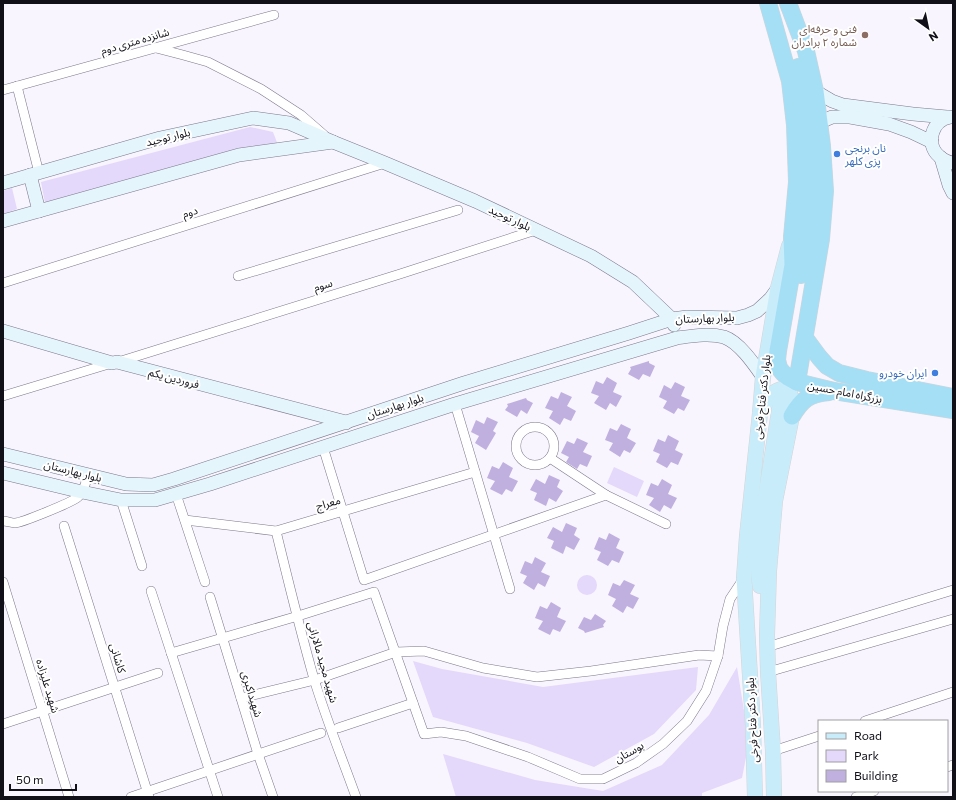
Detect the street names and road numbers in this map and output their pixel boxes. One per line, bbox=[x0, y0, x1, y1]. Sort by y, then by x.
street label: شانزده متری دوم bbox=[99, 24, 172, 58]
street label: بلوار توحید bbox=[144, 125, 192, 149]
street label: بلوار توحید bbox=[487, 202, 533, 234]
street label: دوم bbox=[181, 203, 200, 222]
street label: سوم bbox=[312, 275, 335, 295]
street label: بلوار بهارستان bbox=[675, 310, 735, 326]
street label: بلوار دکتر فتاح فرخی bbox=[751, 354, 774, 440]
street label: فروردین یکم bbox=[147, 365, 201, 393]
street label: بزرگراه امام حسین bbox=[806, 378, 884, 407]
street label: بلوار بهارستان bbox=[365, 390, 425, 422]
street label: بلوار بهارستان bbox=[43, 457, 103, 485]
street label: معراج bbox=[314, 493, 343, 514]
street label: شهید مجید مالارانی bbox=[305, 620, 341, 705]
street label: کاشانی bbox=[107, 641, 129, 675]
street label: شهید علیزاده bbox=[33, 657, 63, 715]
street label: شهیداکبری bbox=[238, 669, 266, 719]
street label: بلوار دکتر فتاح فرخی bbox=[743, 677, 762, 763]
street label: بوستان bbox=[612, 738, 646, 766]

